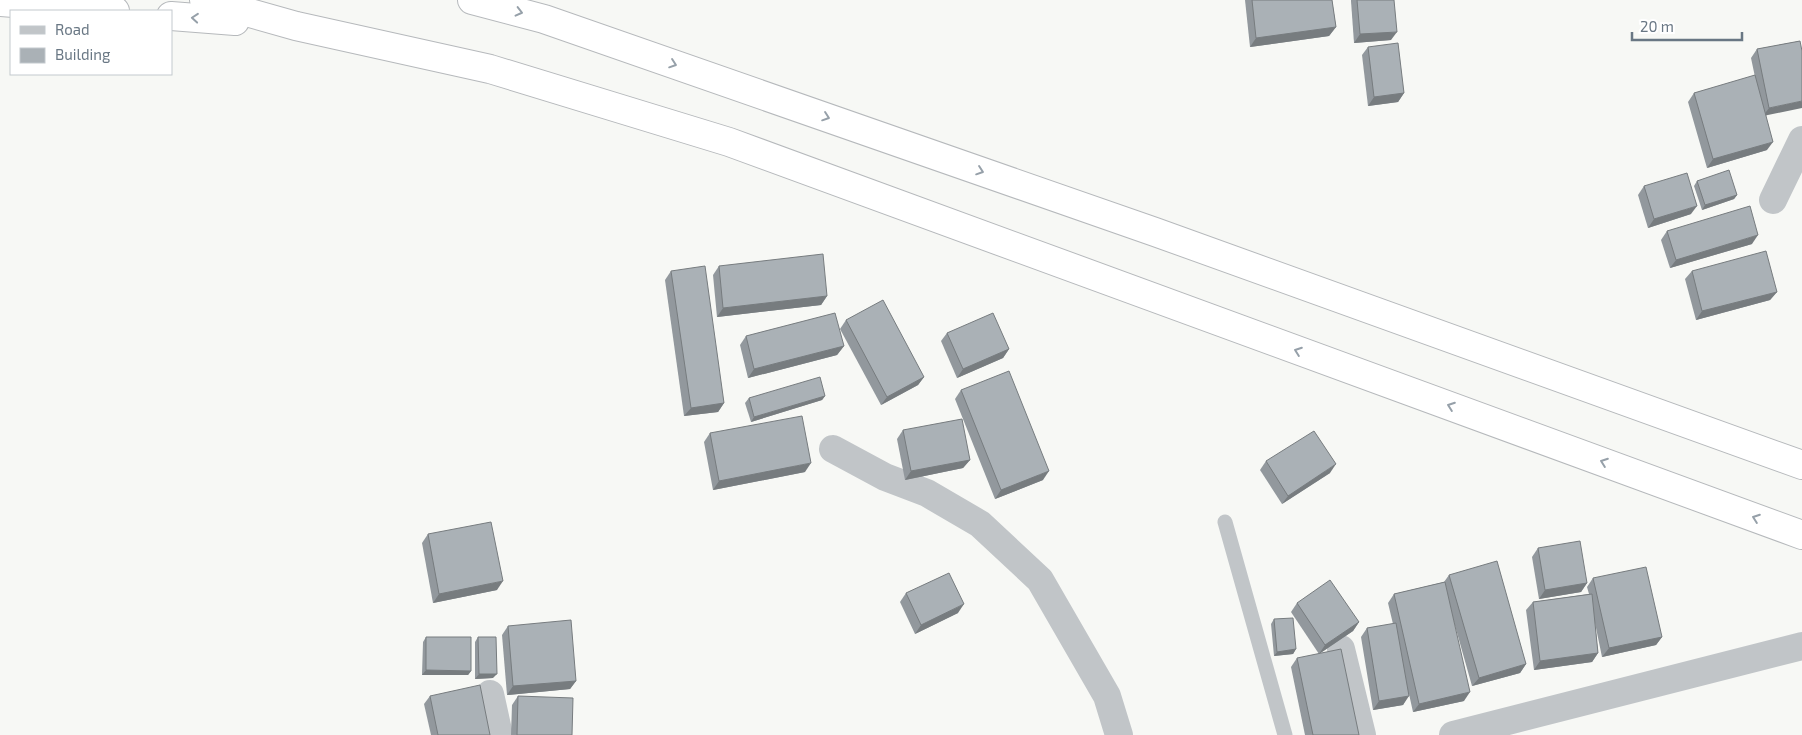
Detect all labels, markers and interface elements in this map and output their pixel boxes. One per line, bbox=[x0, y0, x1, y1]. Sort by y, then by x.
one-way arrow bbox=[515, 6, 523, 17]
legend bbox=[10, 10, 172, 75]
scale bar bbox=[1632, 10, 1742, 42]
one-way arrow bbox=[191, 13, 199, 24]
text: 20 m bbox=[1640, 17, 1674, 35]
text: Road bbox=[55, 20, 90, 38]
text: Building bbox=[55, 45, 111, 63]
one-way arrow bbox=[668, 58, 677, 68]
one-way arrow bbox=[822, 112, 830, 122]
one-way arrow bbox=[975, 165, 984, 175]
one-way arrow bbox=[1295, 347, 1303, 357]
one-way arrow bbox=[1447, 402, 1456, 412]
one-way arrow bbox=[1600, 458, 1608, 468]
one-way arrow bbox=[1752, 514, 1761, 524]

